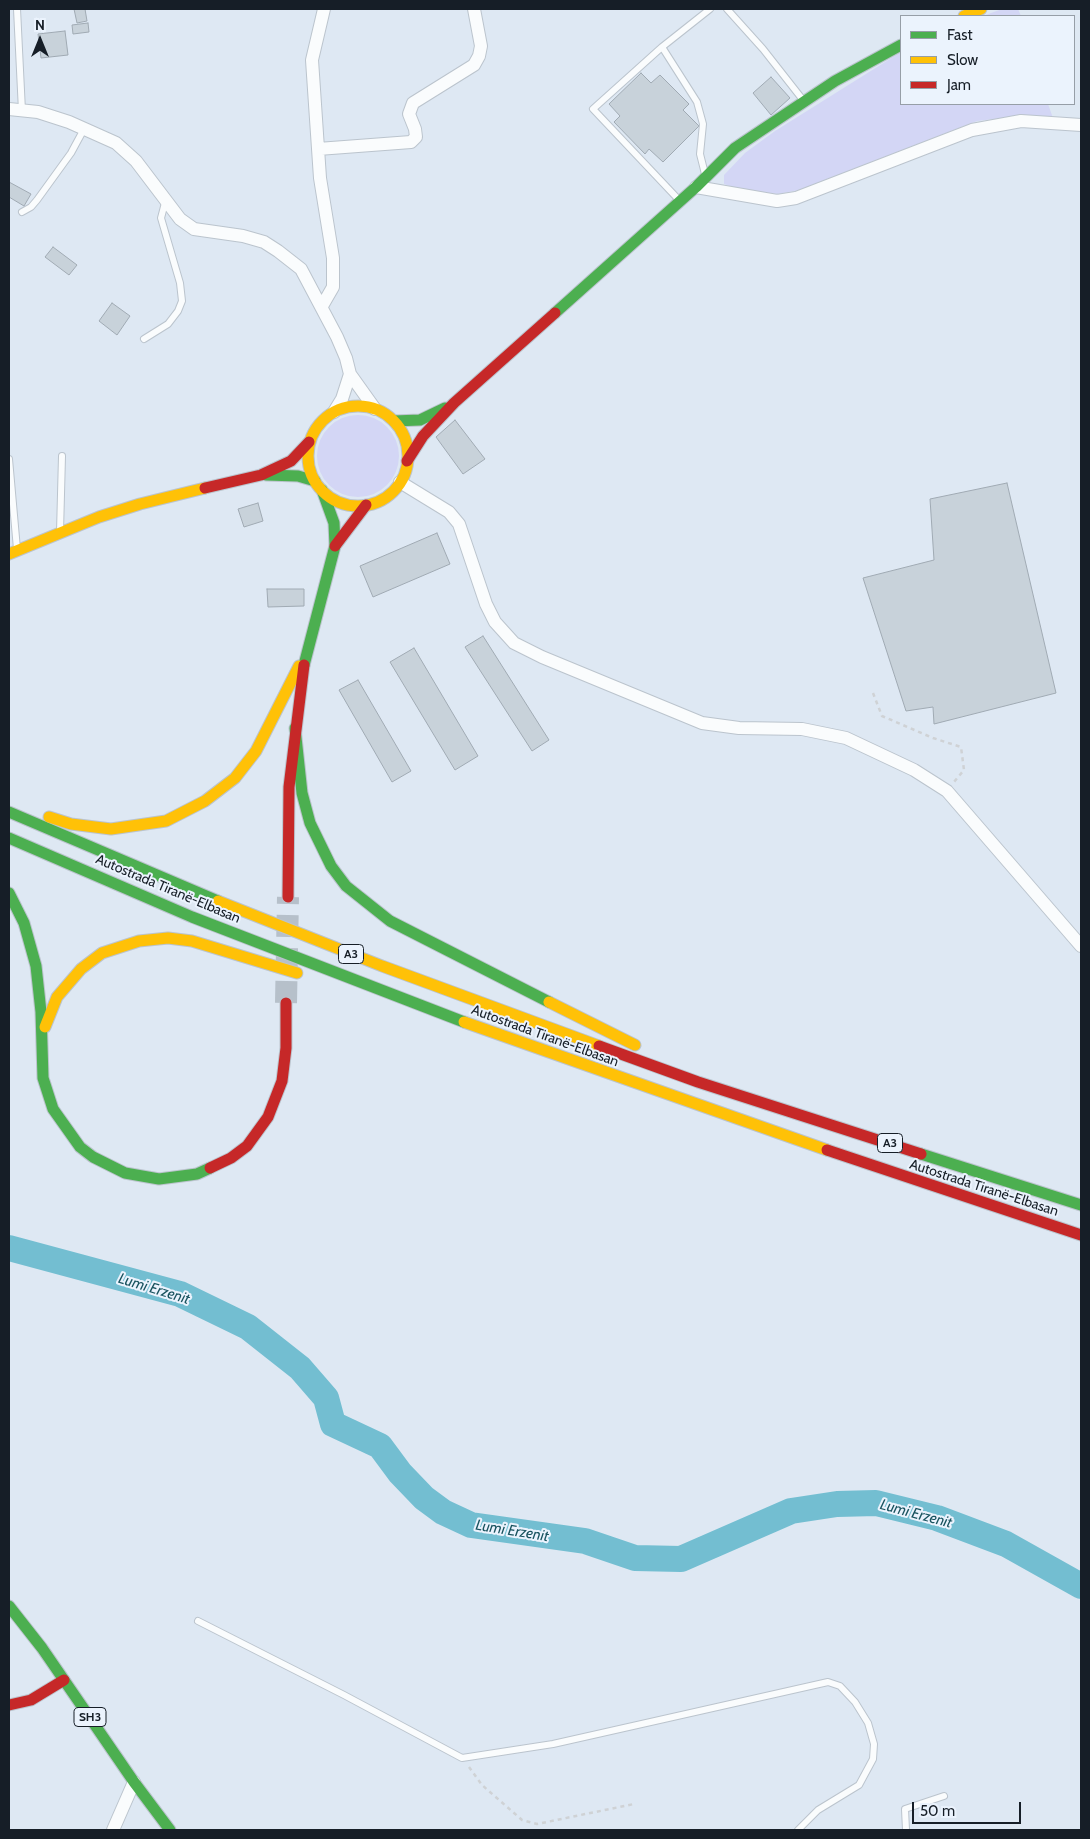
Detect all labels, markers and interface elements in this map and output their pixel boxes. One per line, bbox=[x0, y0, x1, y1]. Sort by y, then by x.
north arrow bbox=[15, 15, 65, 65]
legend bbox=[900, 15, 1075, 105]
text: N bbox=[35, 16, 45, 34]
text: Fast bbox=[947, 26, 972, 44]
text: Slow bbox=[947, 51, 978, 69]
text: Jam bbox=[947, 76, 971, 94]
street label: Autostrada Tiranë-Elbasan bbox=[93, 851, 243, 927]
road number: A3 bbox=[338, 944, 364, 964]
street label: Autostrada Tiranë-Elbasan bbox=[469, 1002, 621, 1070]
road number: A3 bbox=[878, 1134, 902, 1152]
street label: Autostrada Tiranë-Elbasan bbox=[907, 1156, 1061, 1220]
water label: Lumi Erzenit bbox=[116, 1270, 192, 1308]
water label: Lumi Erzenit bbox=[878, 1496, 954, 1532]
water label: Lumi Erzenit bbox=[474, 1516, 550, 1546]
road number: SH3 bbox=[74, 1708, 106, 1726]
scale bar bbox=[915, 1792, 1024, 1824]
text: 50 m bbox=[920, 1802, 955, 1820]

